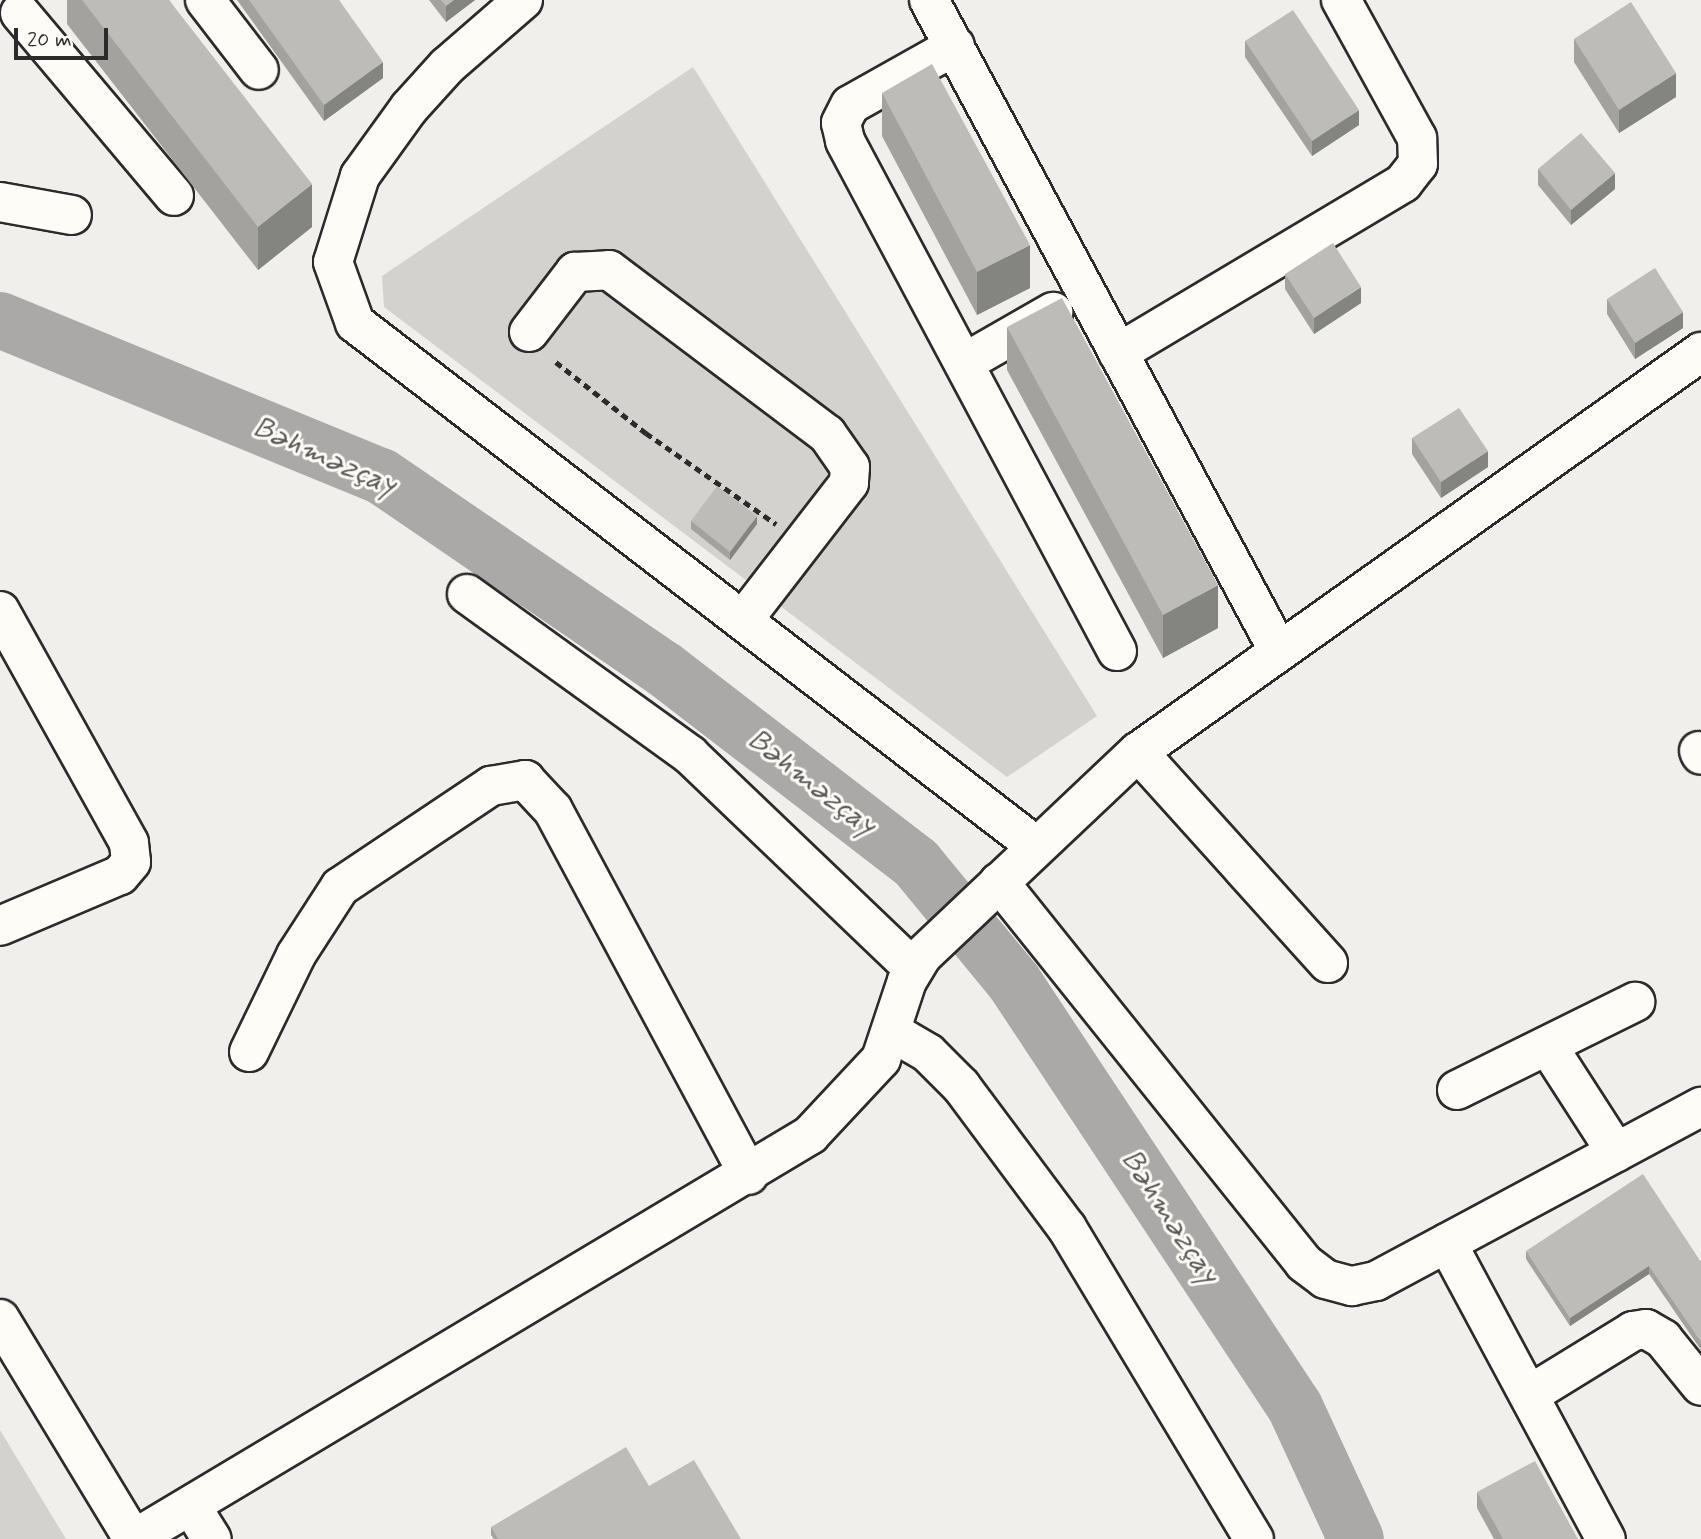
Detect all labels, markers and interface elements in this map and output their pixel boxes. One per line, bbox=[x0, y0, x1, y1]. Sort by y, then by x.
scale bar bbox=[18, 14, 112, 58]
text: 20 m bbox=[27, 26, 72, 54]
water label: Bəhməzçay bbox=[247, 410, 401, 504]
water label: Bəhməzçay bbox=[740, 722, 882, 844]
water label: Bəhməzçay bbox=[1112, 1143, 1226, 1291]

